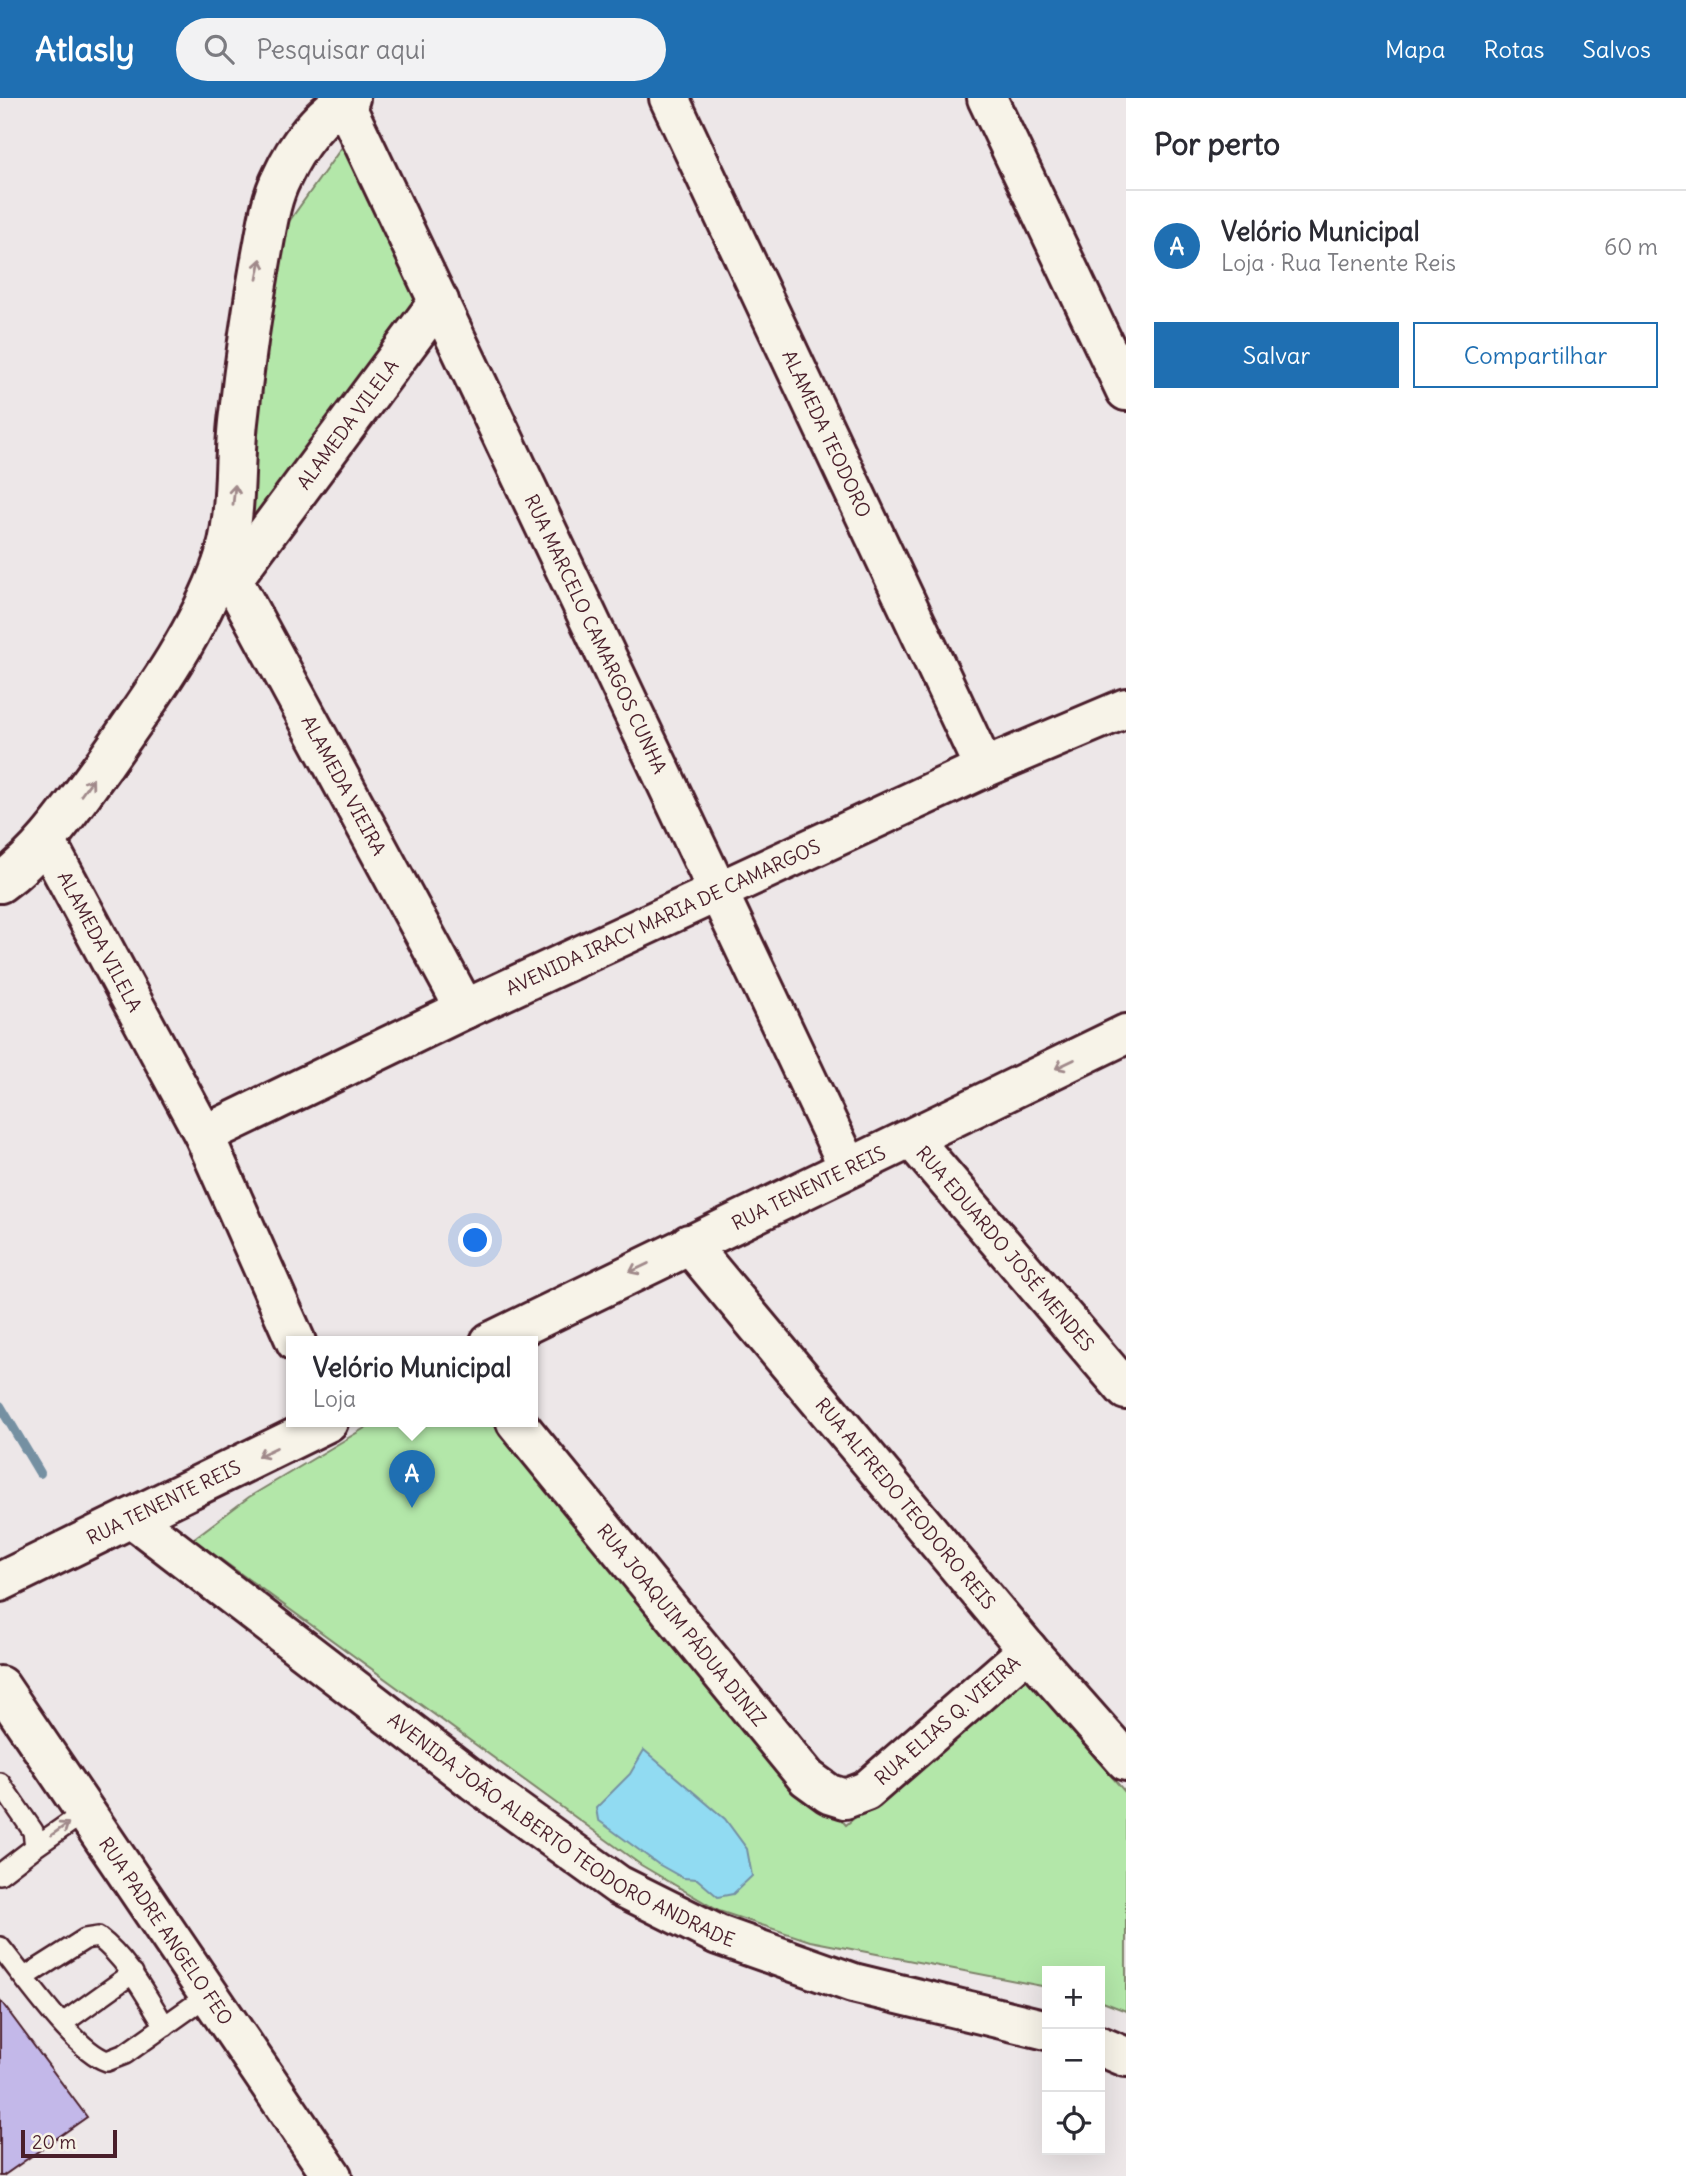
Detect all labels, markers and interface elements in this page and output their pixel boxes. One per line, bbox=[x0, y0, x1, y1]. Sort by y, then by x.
search box bbox=[176, 18, 666, 81]
text: Atlasly bbox=[35, 28, 134, 70]
icon: search bbox=[200, 30, 238, 68]
text: Pesquisar aqui bbox=[256, 33, 426, 66]
text: Mapa bbox=[1385, 34, 1445, 64]
text: Rotas bbox=[1483, 34, 1545, 64]
text: Salvos bbox=[1583, 34, 1651, 64]
text: Por perto bbox=[1154, 125, 1280, 163]
text: Velório Municipal bbox=[1221, 215, 1419, 248]
text: A bbox=[1170, 232, 1184, 261]
text: 60 m bbox=[1604, 232, 1658, 261]
text: Loja · Rua Tenente Reis bbox=[1221, 248, 1456, 277]
one-way arrow bbox=[253, 258, 267, 281]
button: Salvar bbox=[1154, 322, 1399, 388]
button: Compartilhar bbox=[1413, 322, 1658, 388]
street label: ALAMEDA TEODORO bbox=[777, 346, 876, 521]
street label: ALAMEDA VILELA bbox=[292, 354, 404, 494]
one-way arrow bbox=[228, 484, 241, 507]
street label: RUA MARCELO CAMARGOS CUNHA bbox=[519, 490, 672, 777]
street label: ALAMEDA VIEIRA bbox=[296, 711, 392, 859]
one-way arrow bbox=[80, 778, 94, 797]
street label: AVENIDA IRACY MARIA DE CAMARGOS bbox=[502, 834, 824, 1000]
street label: ALAMEDA VILELA bbox=[53, 867, 148, 1016]
one-way arrow bbox=[1055, 1058, 1076, 1072]
street label: RUA TENENTE REIS bbox=[728, 1140, 890, 1235]
street label: RUA EDUARDO JOSÉ MENDES bbox=[911, 1141, 1100, 1356]
your location bbox=[458, 1223, 492, 1257]
one-way arrow bbox=[629, 1262, 650, 1276]
popup bbox=[286, 1336, 538, 1427]
text: Velório Municipal bbox=[313, 1351, 511, 1384]
text: Loja bbox=[313, 1384, 356, 1413]
street label: RUA ALFREDO TEODORO REIS bbox=[810, 1393, 1001, 1614]
one-way arrow bbox=[257, 1446, 278, 1460]
pin: A bbox=[389, 1450, 435, 1508]
street label: RUA TENENTE REIS bbox=[83, 1455, 244, 1550]
street label: RUA JOAQUIM PÁDUA DINIZ bbox=[592, 1519, 772, 1731]
street label: RUA ELIAS Q. VIEIRA bbox=[869, 1650, 1025, 1790]
street label: AVENIDA JOÃO ALBERTO TEODORO ANDRADE bbox=[383, 1707, 738, 1952]
one-way arrow bbox=[50, 1822, 69, 1837]
street label: RUA PADRE ANGELO FEO bbox=[94, 1833, 238, 2030]
map controls bbox=[1042, 1966, 1105, 2155]
button: + bbox=[1042, 1966, 1105, 2029]
button: − bbox=[1042, 2029, 1105, 2092]
button: locate bbox=[1042, 2092, 1105, 2155]
scale bar bbox=[21, 2127, 117, 2159]
text: 20 m bbox=[32, 2130, 76, 2154]

